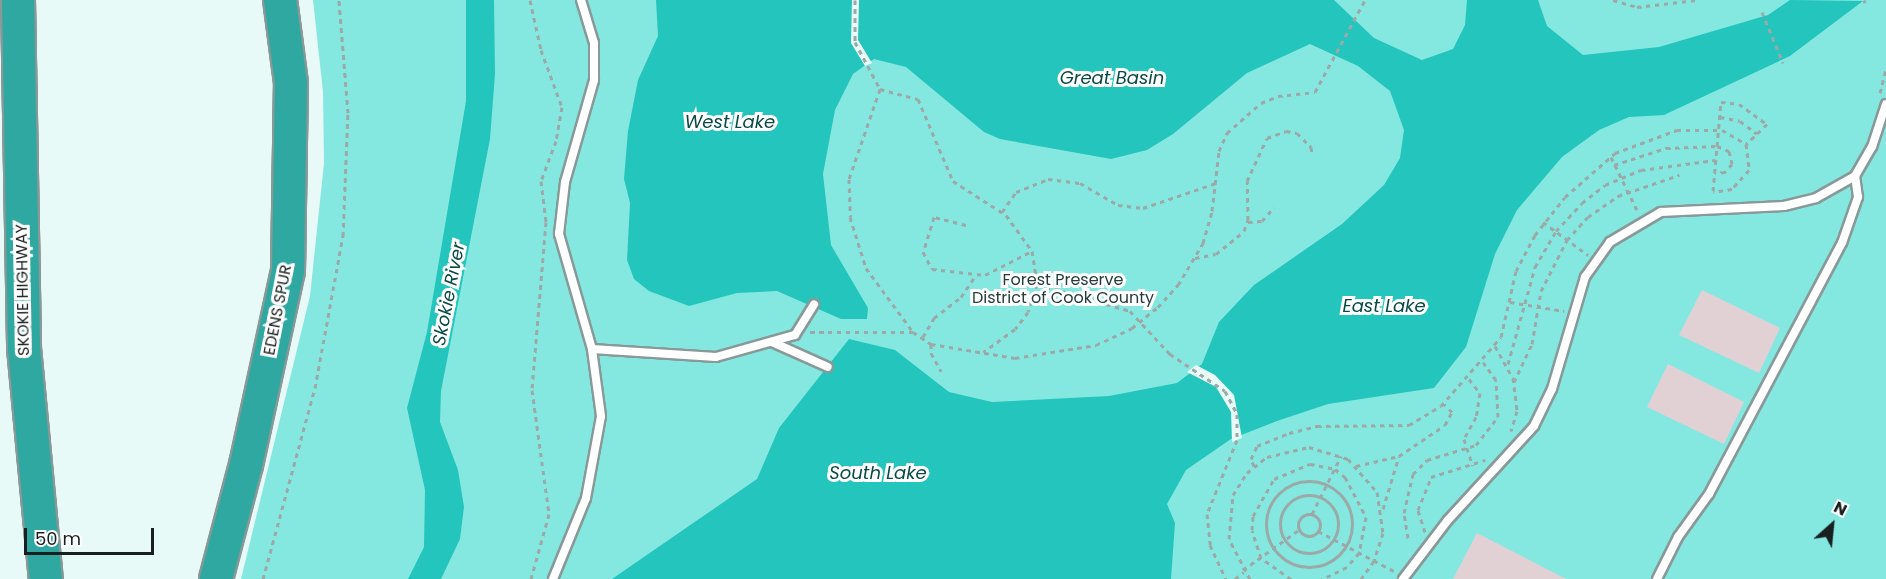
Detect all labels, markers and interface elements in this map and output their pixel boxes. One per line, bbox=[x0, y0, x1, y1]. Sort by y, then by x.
water label: Great Basin bbox=[1060, 67, 1164, 89]
water label: West Lake bbox=[685, 111, 775, 133]
street label: SKOKIE HIGHWAY bbox=[12, 224, 34, 356]
water label: Skokie River bbox=[428, 240, 470, 348]
street label: EDENS SPUR bbox=[260, 263, 296, 357]
park label: Forest Preserve District of Cook County bbox=[972, 270, 1154, 308]
water label: East Lake bbox=[1342, 295, 1426, 317]
water label: South Lake bbox=[829, 462, 927, 484]
north arrow bbox=[1802, 495, 1862, 555]
text: N bbox=[1830, 496, 1851, 521]
scale bar bbox=[27, 516, 158, 554]
text: 50 m bbox=[35, 526, 81, 551]

